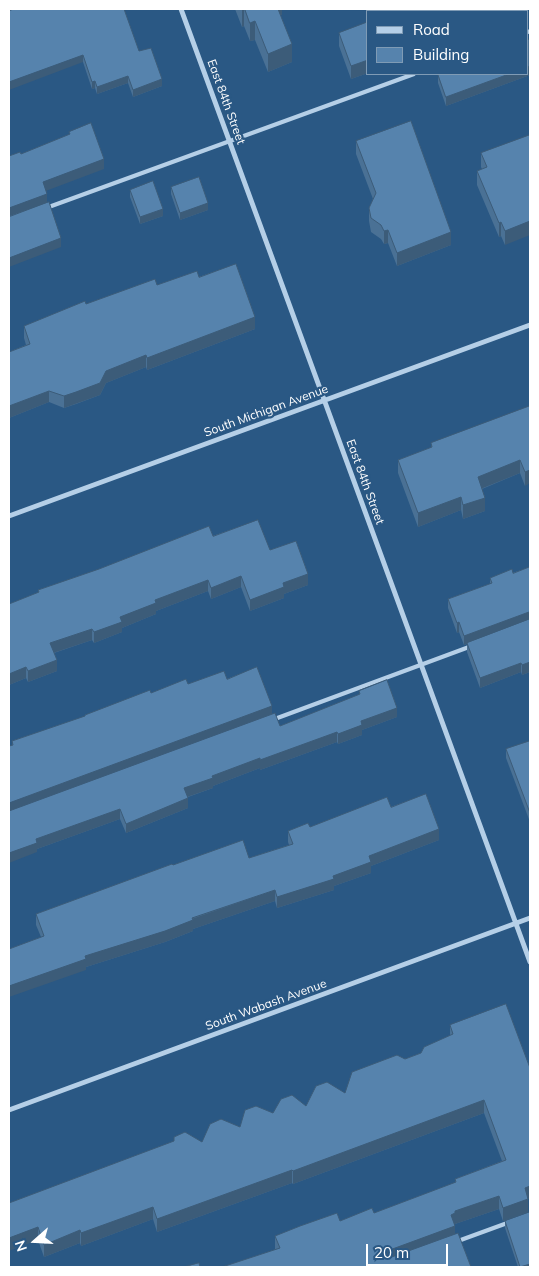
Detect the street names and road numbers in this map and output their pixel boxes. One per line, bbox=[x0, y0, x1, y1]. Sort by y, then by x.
street label: East 84th Street bbox=[204, 58, 248, 146]
street label: South Michigan Avenue bbox=[202, 382, 330, 440]
street label: East 84th Street bbox=[343, 438, 387, 526]
street label: South Wabash Avenue bbox=[203, 976, 329, 1034]

